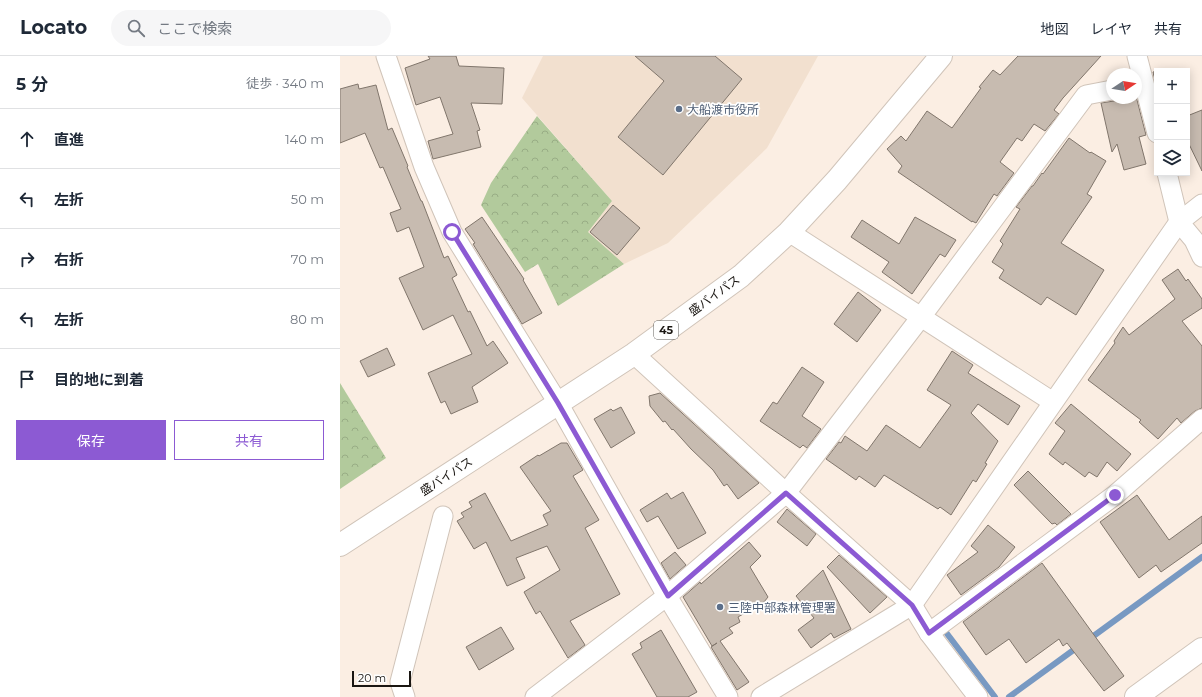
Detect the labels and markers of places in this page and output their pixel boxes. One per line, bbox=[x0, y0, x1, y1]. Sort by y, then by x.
place label: 大船渡市役所 bbox=[687, 102, 759, 117]
marker: 大船渡市役所 bbox=[674, 104, 684, 114]
place label: 三陸中部森林管理署 bbox=[728, 600, 836, 615]
marker: 三陸中部森林管理署 bbox=[715, 602, 725, 612]

